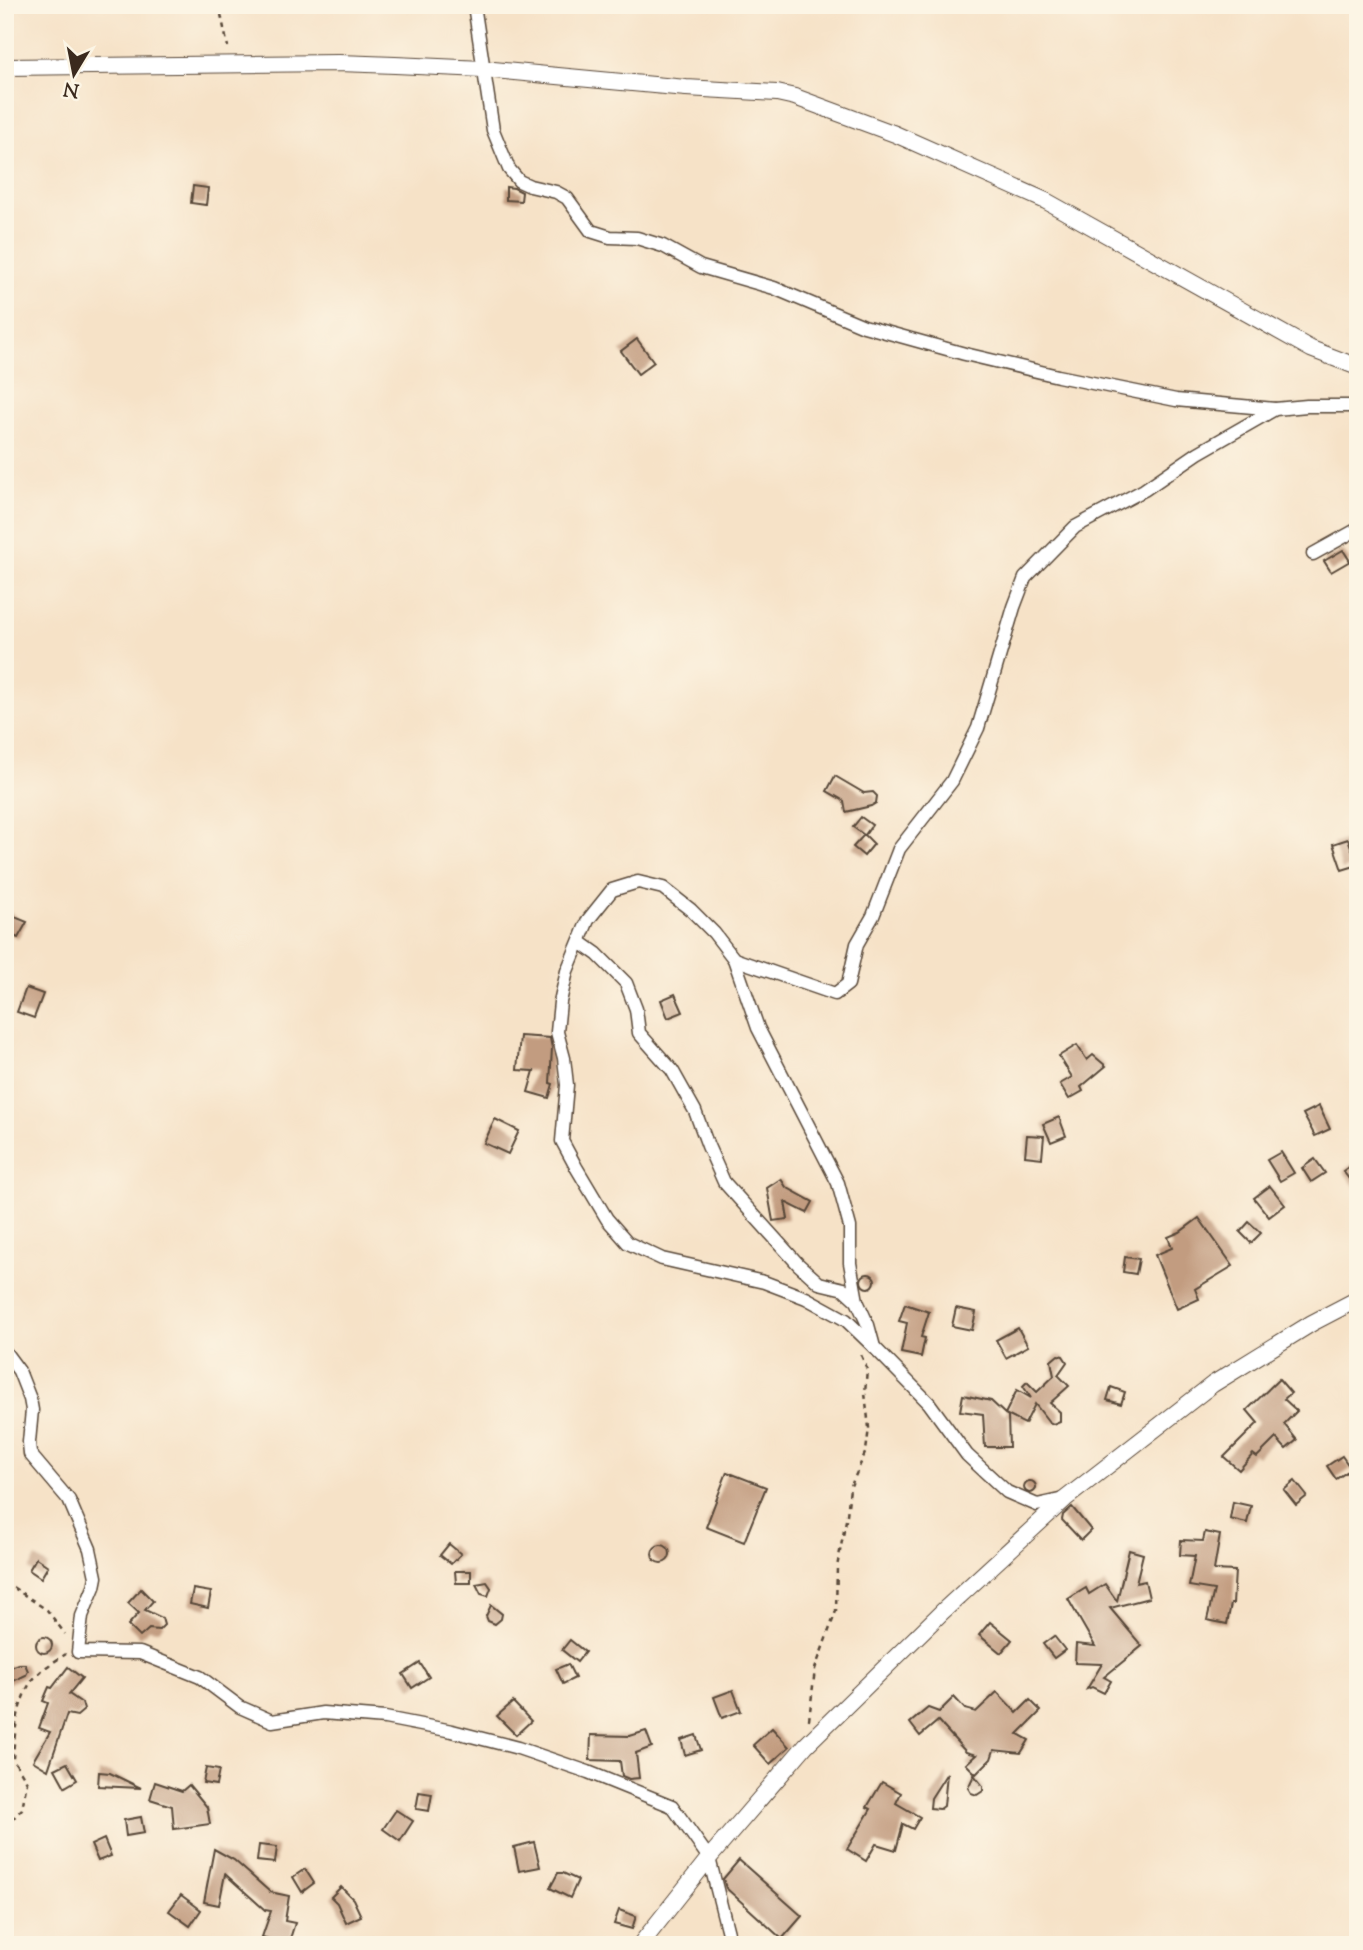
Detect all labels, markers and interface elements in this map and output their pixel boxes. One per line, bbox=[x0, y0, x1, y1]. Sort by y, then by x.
north arrow bbox=[38, 38, 108, 108]
text: N bbox=[62, 74, 81, 103]

